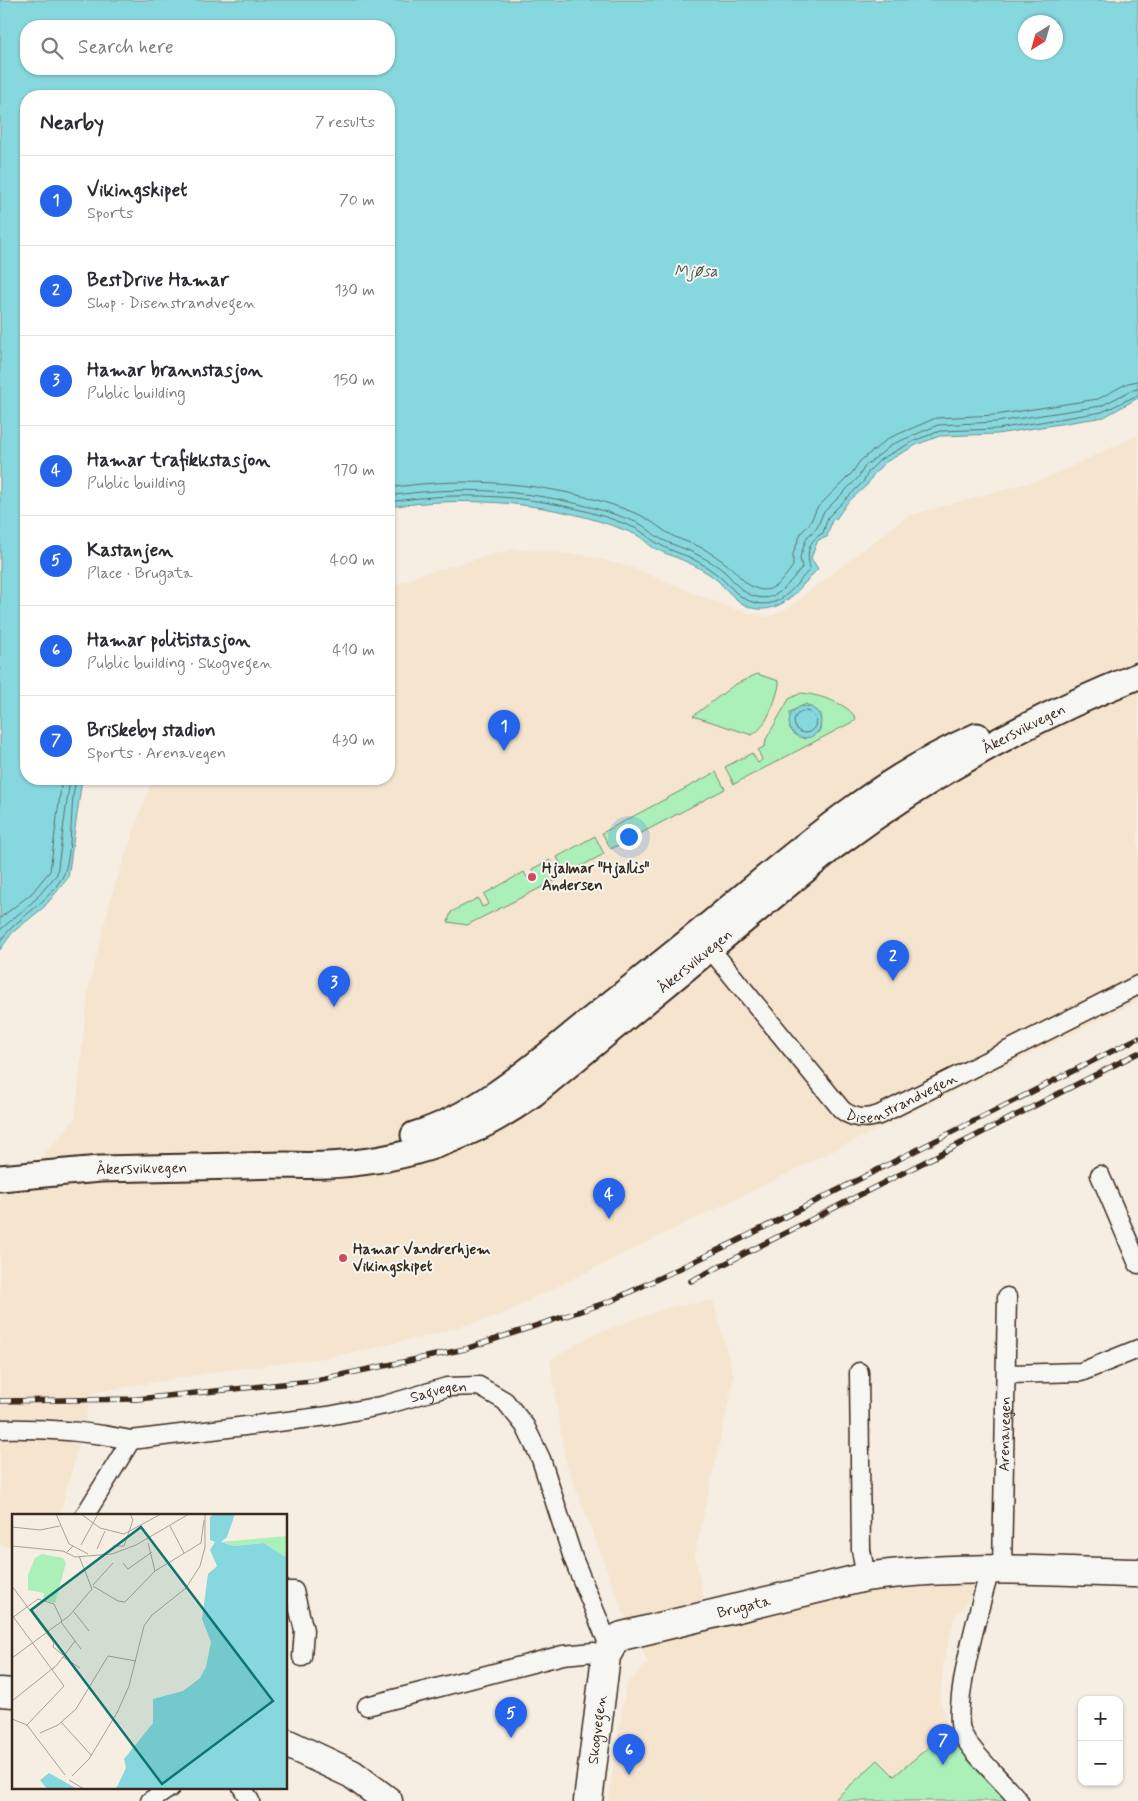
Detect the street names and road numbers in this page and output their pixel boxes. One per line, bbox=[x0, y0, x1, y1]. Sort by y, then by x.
street label: Åkersvikvegen bbox=[978, 700, 1069, 759]
street label: Åkersvikvegen bbox=[653, 925, 737, 998]
street label: Disenstrandvegen bbox=[842, 1068, 961, 1129]
street label: Åkersvikvegen bbox=[96, 1158, 187, 1180]
street label: Sagvegen bbox=[408, 1377, 467, 1408]
street label: Arenavegen bbox=[995, 1396, 1016, 1472]
street label: Brugata bbox=[715, 1591, 774, 1624]
street label: Skogvegen bbox=[584, 1694, 612, 1766]

